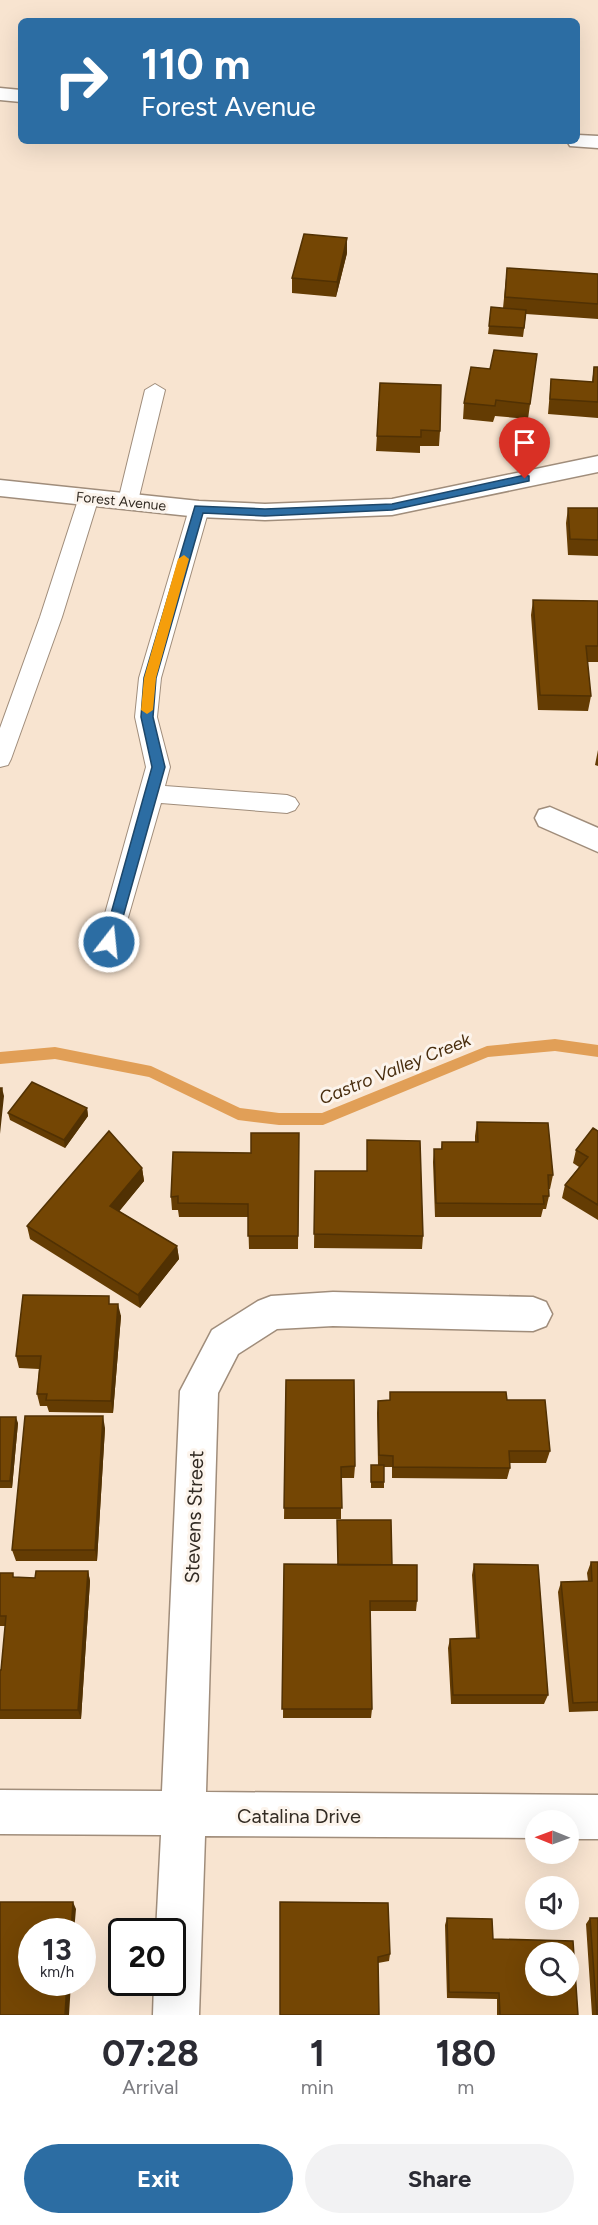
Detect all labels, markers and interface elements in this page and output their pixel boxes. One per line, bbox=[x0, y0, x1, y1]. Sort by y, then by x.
text: 110 m bbox=[141, 39, 250, 90]
icon: right bbox=[42, 42, 120, 120]
text: Forest Avenue bbox=[141, 90, 316, 123]
pin bbox=[499, 417, 550, 479]
icon: arrive bbox=[508, 426, 541, 459]
street label: Forest Avenue bbox=[75, 488, 167, 515]
position arrow bbox=[77, 910, 141, 974]
water label: Castro Valley Creek bbox=[316, 1028, 475, 1109]
street label: Stevens Street bbox=[180, 1450, 208, 1584]
street label: Catalina Drive bbox=[237, 1804, 361, 1828]
north arrow bbox=[525, 1810, 579, 1864]
map controls bbox=[525, 1810, 579, 1996]
button: sound bbox=[525, 1876, 579, 1930]
speed limit sign: 20 bbox=[108, 1918, 186, 1996]
text: 13 bbox=[42, 1931, 72, 1968]
button: search bbox=[525, 1942, 579, 1996]
text: km/h bbox=[40, 1963, 74, 1981]
text: 07:28 bbox=[102, 2032, 199, 2075]
text: 1 bbox=[310, 2032, 325, 2075]
text: 180 bbox=[436, 2032, 496, 2075]
text: Arrival bbox=[122, 2075, 179, 2099]
text: min bbox=[301, 2075, 334, 2099]
text: m bbox=[457, 2075, 474, 2099]
button: Exit bbox=[24, 2144, 293, 2213]
button: Share bbox=[305, 2144, 574, 2213]

